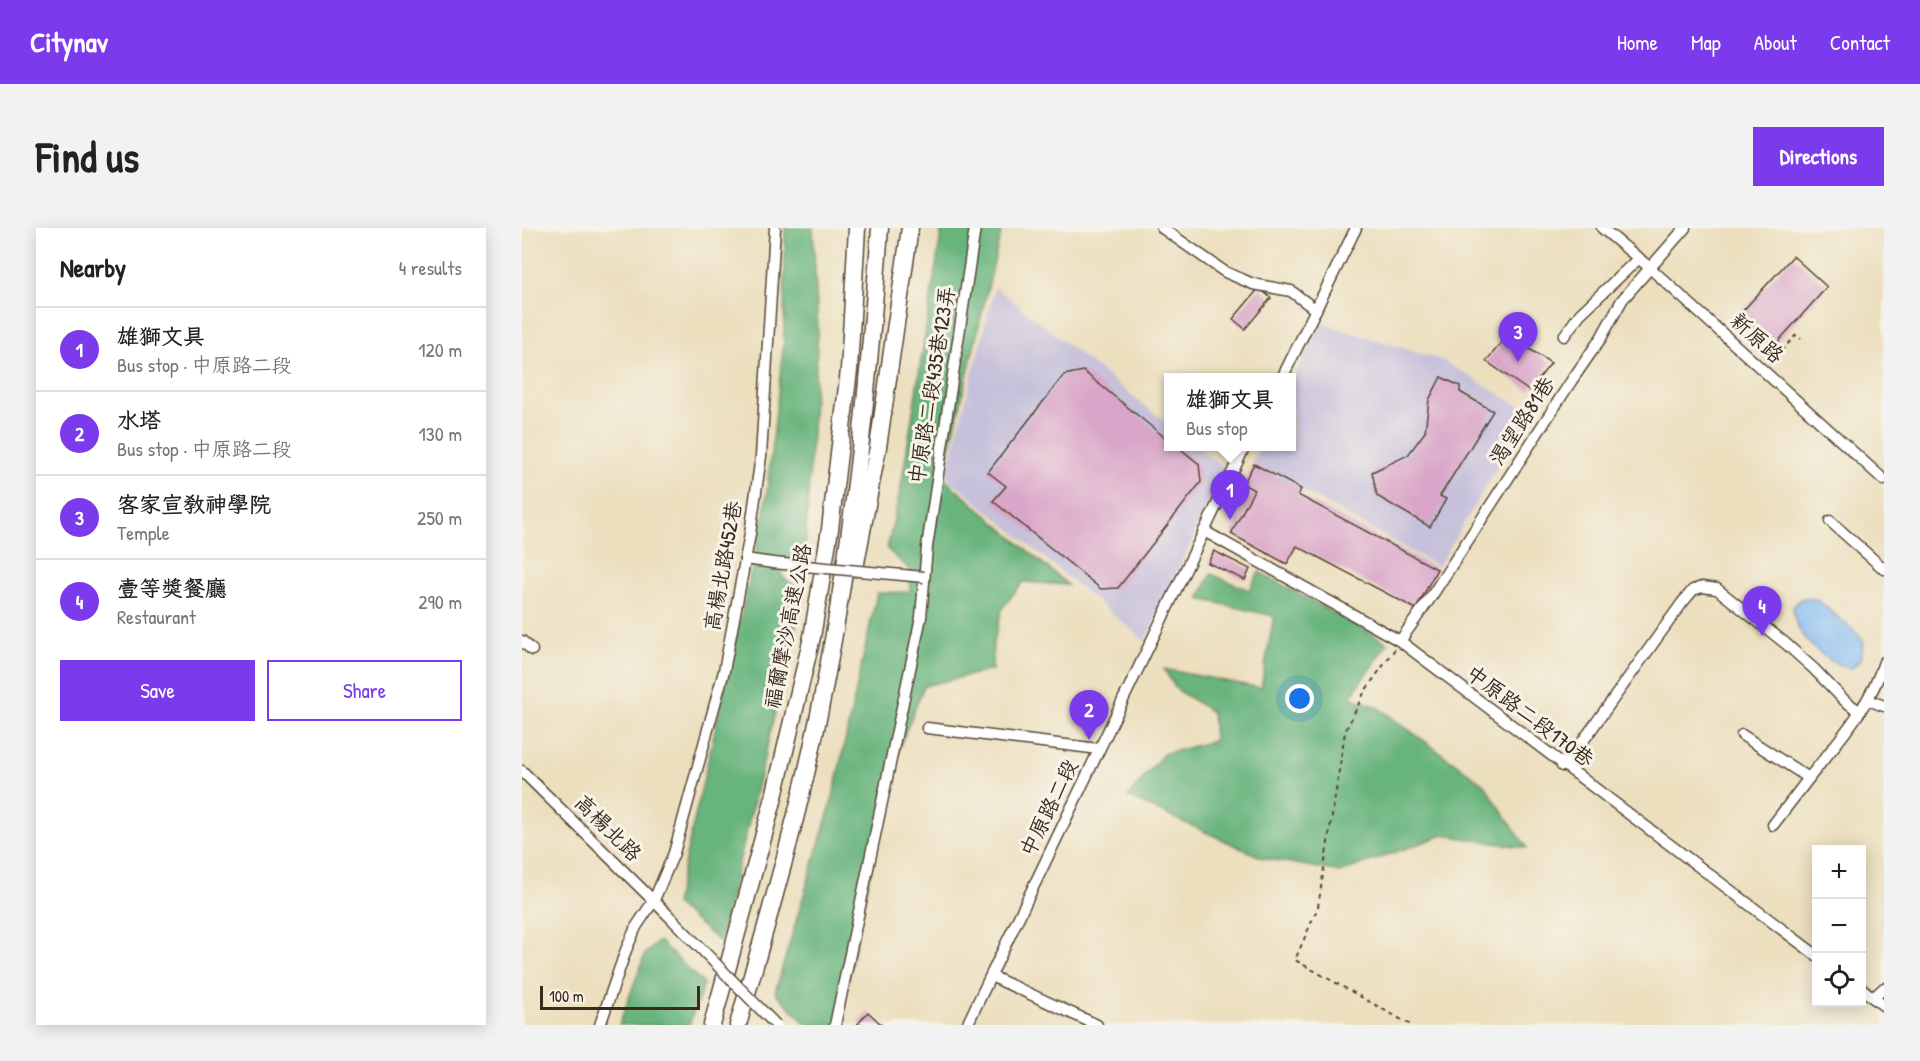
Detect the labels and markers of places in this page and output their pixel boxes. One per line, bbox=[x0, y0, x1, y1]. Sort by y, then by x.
pin: 3 bbox=[1498, 312, 1538, 362]
pin: 1 bbox=[1210, 470, 1250, 520]
pin: 4 bbox=[1742, 586, 1782, 636]
pin: 2 bbox=[1070, 690, 1108, 740]

